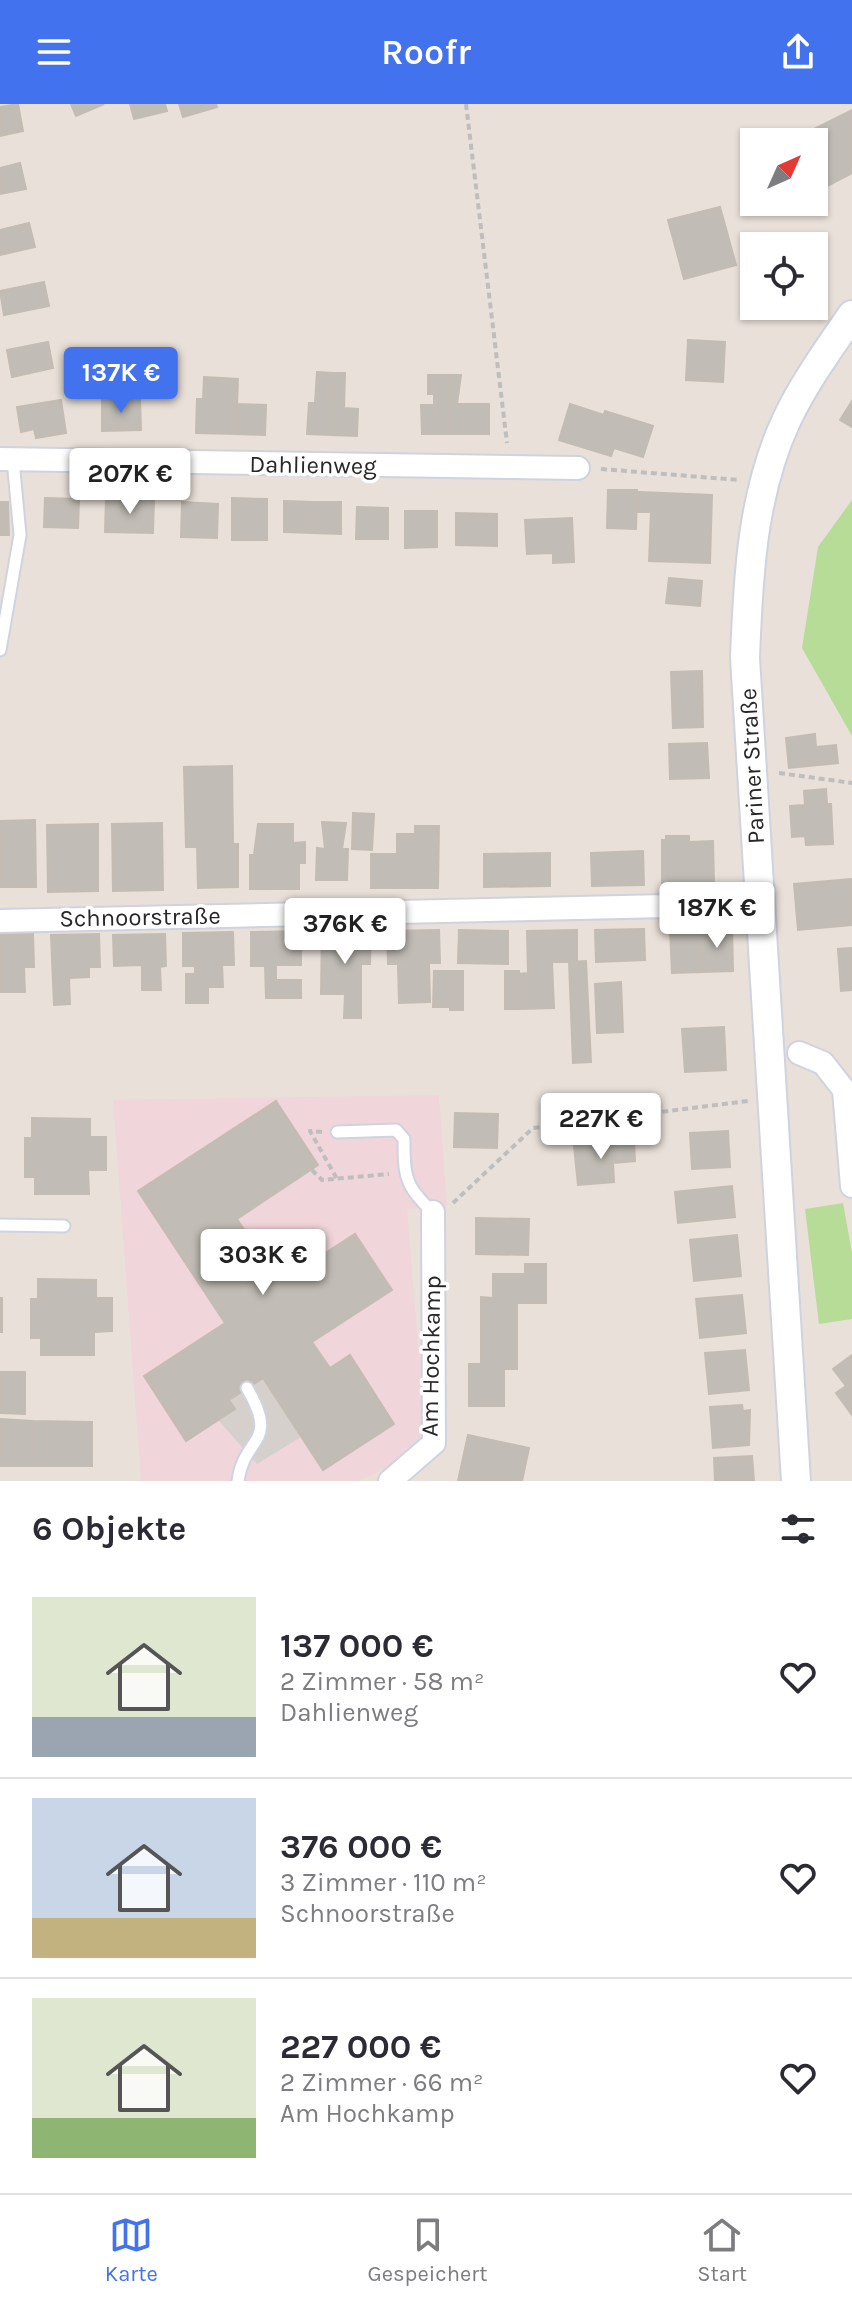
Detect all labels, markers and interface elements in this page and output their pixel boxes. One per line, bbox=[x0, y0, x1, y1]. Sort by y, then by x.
icon: menu bbox=[32, 30, 76, 74]
icon: share bbox=[776, 30, 820, 74]
text: Roofr bbox=[381, 31, 471, 73]
north arrow bbox=[740, 128, 828, 216]
map controls bbox=[740, 128, 828, 320]
button: locate bbox=[740, 232, 828, 320]
pin: 137K € bbox=[56, 347, 186, 415]
text: 137K € bbox=[82, 357, 160, 388]
pin: 207K € bbox=[65, 448, 195, 516]
street label: Dahlienweg bbox=[249, 450, 377, 480]
text: 207K € bbox=[87, 458, 173, 489]
street label: Pariner Straße bbox=[734, 687, 770, 845]
pin: 187K € bbox=[652, 882, 782, 950]
text: 187K € bbox=[677, 892, 757, 923]
pin: 376K € bbox=[280, 898, 410, 966]
street label: Schnoorstraße bbox=[59, 902, 221, 932]
text: 376K € bbox=[303, 908, 387, 939]
pin: 227K € bbox=[536, 1093, 666, 1161]
text: 227K € bbox=[559, 1103, 643, 1134]
pin: 303K € bbox=[198, 1229, 328, 1297]
text: 303K € bbox=[219, 1239, 307, 1270]
street label: Am Hochkamp bbox=[416, 1275, 446, 1437]
icon: filters bbox=[776, 1507, 820, 1551]
text: 6 Objekte bbox=[32, 1509, 186, 1549]
text: 137 000 € bbox=[280, 1626, 433, 1666]
icon: home bbox=[96, 1629, 192, 1725]
icon: heart bbox=[776, 1655, 820, 1699]
text: 2 Zimmer · 58 m² bbox=[280, 1666, 484, 1697]
text: Dahlienweg bbox=[280, 1697, 418, 1728]
text: 376 000 € bbox=[280, 1827, 442, 1867]
icon: home bbox=[96, 1830, 192, 1926]
icon: heart bbox=[776, 1856, 820, 1900]
text: 3 Zimmer · 110 m² bbox=[280, 1867, 487, 1898]
text: Schnoorstraße bbox=[280, 1898, 455, 1929]
text: 227 000 € bbox=[280, 2027, 441, 2067]
icon: home bbox=[96, 2030, 192, 2126]
icon: heart bbox=[776, 2056, 820, 2100]
text: 2 Zimmer · 66 m² bbox=[280, 2067, 483, 2098]
text: Am Hochkamp bbox=[280, 2098, 455, 2129]
tab: Karte bbox=[105, 2213, 158, 2287]
tab: Gespeichert bbox=[368, 2213, 487, 2287]
tab: Start bbox=[697, 2213, 747, 2287]

